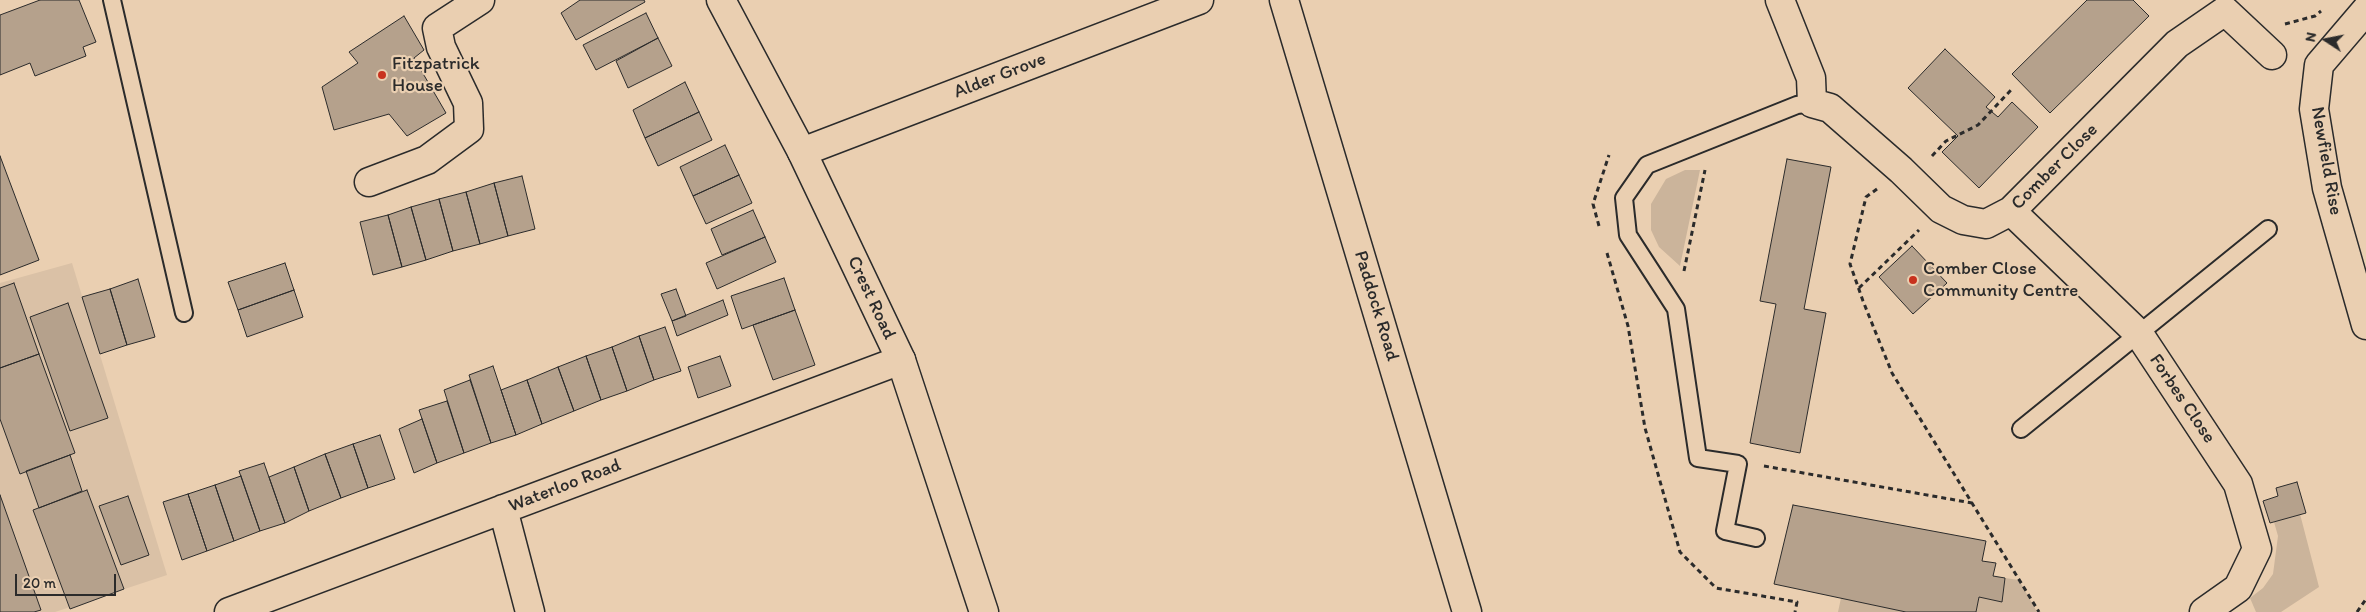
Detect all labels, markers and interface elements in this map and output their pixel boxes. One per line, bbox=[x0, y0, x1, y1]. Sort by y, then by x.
north arrow bbox=[2301, 15, 2351, 65]
text: N bbox=[2302, 31, 2320, 43]
street label: Alder Grove bbox=[951, 48, 1049, 104]
place label: Fitzpatrick House bbox=[392, 53, 480, 97]
marker: Fitzpatrick House bbox=[376, 69, 388, 81]
street label: Newfield Rise bbox=[2305, 105, 2347, 217]
street label: Comber Close bbox=[2007, 119, 2103, 215]
street label: Paddock Road bbox=[1348, 248, 1404, 364]
street label: Crest Road bbox=[842, 253, 900, 343]
place label: Comber Close Community Centre bbox=[1923, 258, 2078, 302]
marker: Comber Close Community Centre bbox=[1907, 274, 1919, 286]
street label: Forbes Close bbox=[2144, 350, 2220, 448]
street label: Waterloo Road bbox=[506, 454, 624, 518]
scale bar bbox=[18, 564, 119, 596]
text: 20 m bbox=[23, 574, 56, 592]

